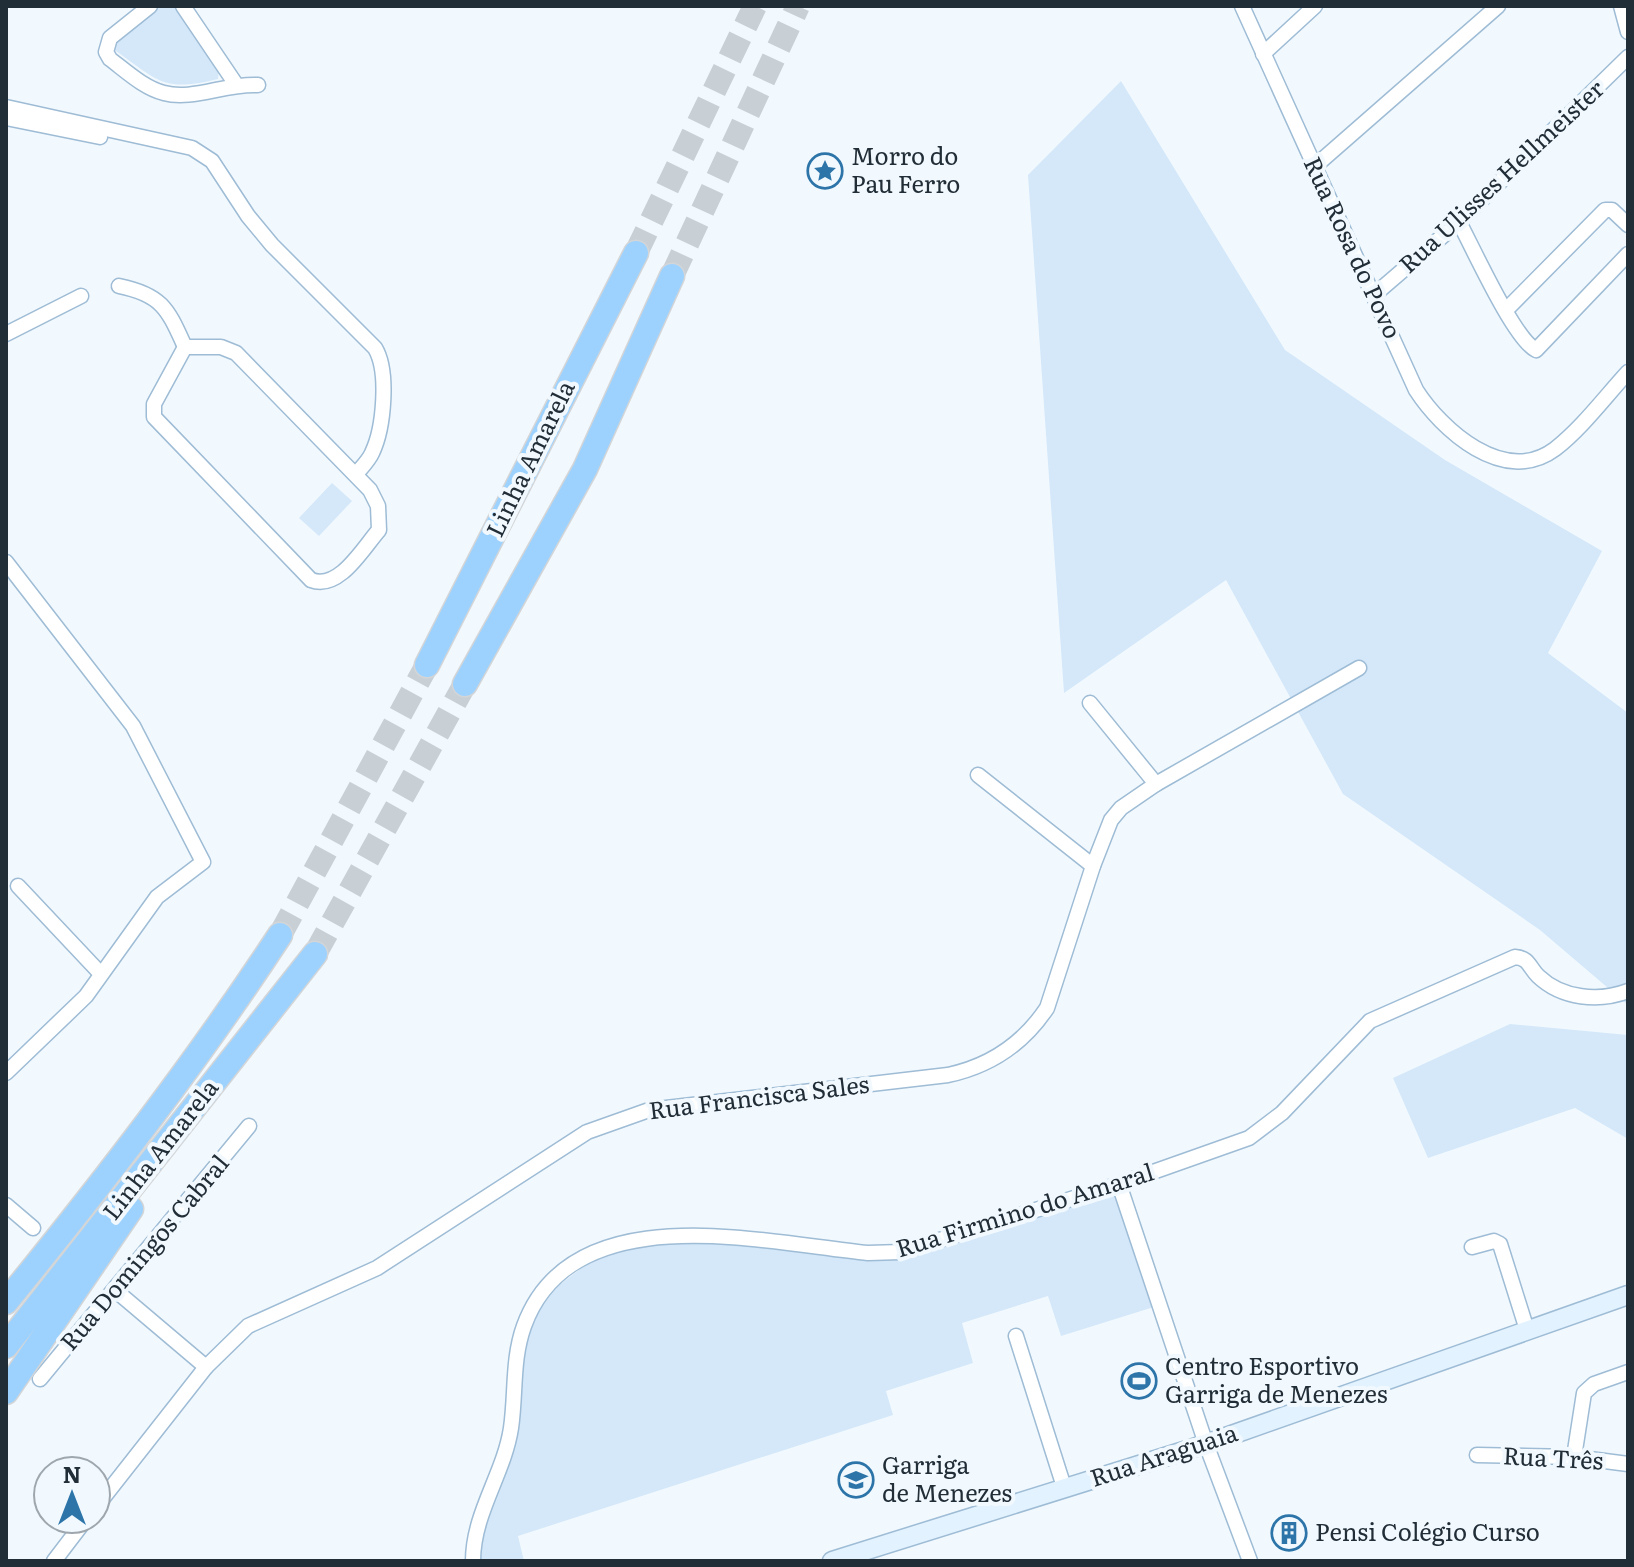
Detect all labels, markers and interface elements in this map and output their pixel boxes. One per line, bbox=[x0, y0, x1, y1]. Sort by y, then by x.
street label: Rua Ulisses Hellmeister bbox=[1390, 70, 1611, 280]
place label: Morro do Pau Ferro bbox=[851, 137, 960, 200]
street label: Rua Rosa do Povo bbox=[1297, 150, 1412, 344]
place icon: Morro do Pau Ferro bbox=[806, 152, 844, 190]
street label: Linha Amarela bbox=[476, 374, 582, 542]
street label: Rua Francisca Sales bbox=[647, 1065, 871, 1126]
street label: Linha Amarela bbox=[93, 1071, 225, 1226]
street label: Rua Domingos Cabral bbox=[51, 1146, 236, 1357]
street label: Rua Firmino do Amaral bbox=[891, 1153, 1157, 1265]
place label: Centro Esportivo Garriga de Menezes bbox=[1165, 1347, 1388, 1410]
sports icon: Centro Esportivo Garriga de Menezes bbox=[1120, 1362, 1158, 1400]
street label: Rua Araguaia bbox=[1085, 1413, 1242, 1494]
street label: Rua Três bbox=[1502, 1436, 1604, 1477]
place label: Garriga de Menezes bbox=[882, 1446, 1012, 1509]
north arrow bbox=[32, 1455, 112, 1535]
text: N bbox=[63, 1457, 81, 1490]
school or university icon: Garriga de Menezes bbox=[837, 1461, 875, 1499]
place label: Pensi Colégio Curso bbox=[1315, 1513, 1540, 1548]
building icon: Pensi Colégio Curso bbox=[1270, 1514, 1308, 1552]

